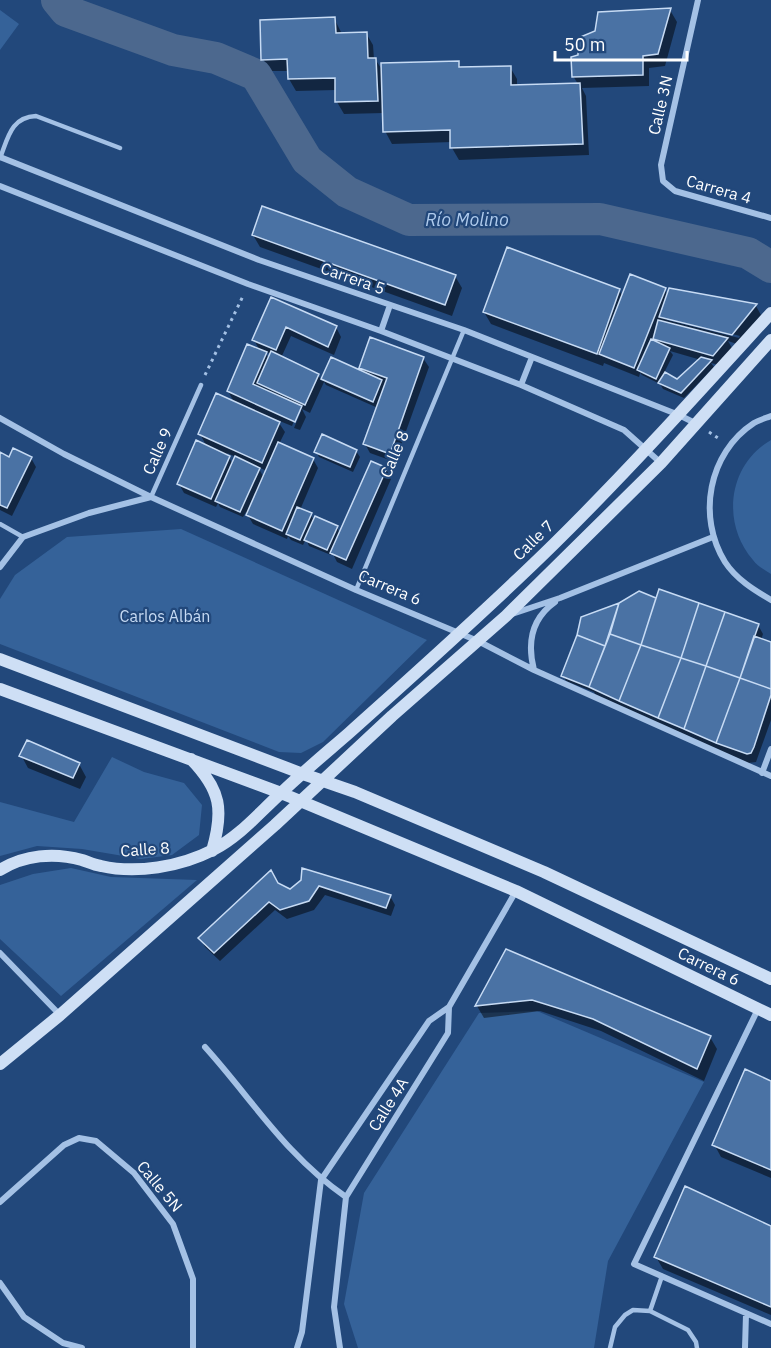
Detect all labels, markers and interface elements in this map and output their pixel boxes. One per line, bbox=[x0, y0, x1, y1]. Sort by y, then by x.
scale bar bbox=[555, 24, 687, 62]
text: 50 m bbox=[564, 33, 606, 56]
street label: Calle 3N bbox=[643, 73, 677, 137]
street label: Carrera 4 bbox=[684, 170, 754, 208]
water label: Río Molino bbox=[425, 208, 509, 231]
street label: Carrera 5 bbox=[318, 258, 388, 298]
street label: Calle 9 bbox=[138, 424, 176, 478]
street label: Calle 8 bbox=[375, 427, 413, 481]
street label: Calle 7 bbox=[508, 516, 558, 564]
street label: Carrera 6 bbox=[355, 565, 425, 609]
park label: Carlos Albán bbox=[120, 606, 210, 626]
street label: Calle 8 bbox=[120, 837, 170, 861]
street label: Carrera 6 bbox=[675, 942, 743, 990]
street label: Calle 4A bbox=[364, 1073, 412, 1135]
street label: Calle 5N bbox=[133, 1156, 187, 1216]

